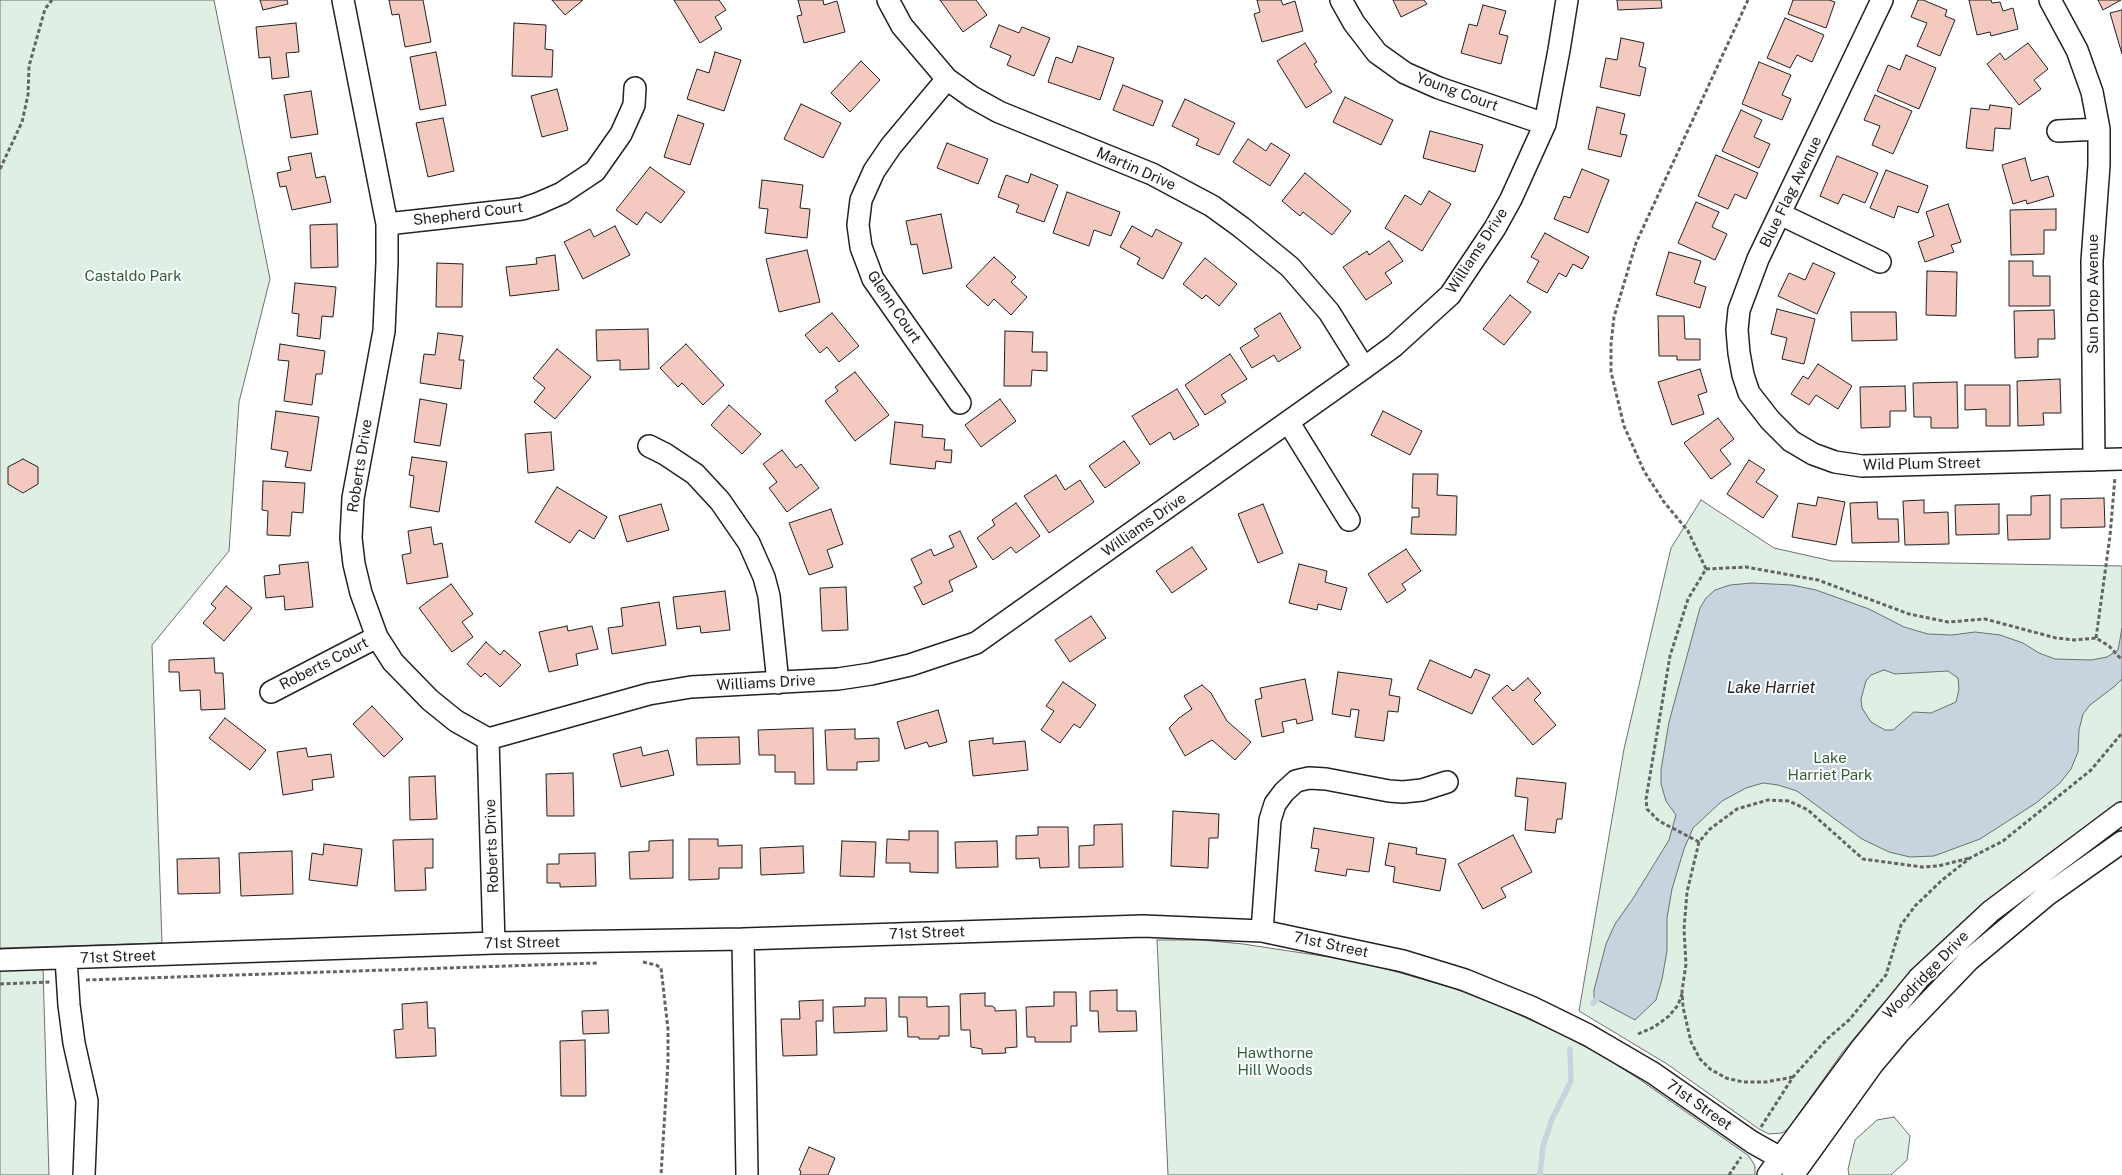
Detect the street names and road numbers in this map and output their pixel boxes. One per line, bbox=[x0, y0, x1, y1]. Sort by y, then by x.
street label: Young Court bbox=[1413, 69, 1501, 115]
street label: Blue Flag Avenue bbox=[1756, 134, 1826, 250]
street label: Martin Drive bbox=[1094, 143, 1178, 195]
street label: Shepherd Court bbox=[412, 198, 524, 230]
street label: Williams Drive bbox=[1443, 205, 1511, 297]
street label: Sun Drop Avenue bbox=[2084, 234, 2102, 354]
street label: Glenn Court bbox=[863, 267, 925, 347]
street label: Roberts Drive bbox=[344, 418, 376, 514]
street label: Wild Plum Street bbox=[1863, 454, 1981, 474]
street label: Williams Drive bbox=[1098, 489, 1190, 561]
street label: Roberts Court bbox=[276, 634, 372, 694]
street label: Williams Drive bbox=[716, 671, 816, 695]
street label: Roberts Drive bbox=[481, 799, 503, 893]
street label: 71st Street bbox=[889, 923, 965, 943]
street label: Woodridge Drive bbox=[1879, 927, 1973, 1023]
street label: 71st Street bbox=[1292, 928, 1370, 962]
street label: 71st Street bbox=[484, 933, 560, 953]
street label: 71st Street bbox=[80, 947, 156, 967]
street label: 71st Street bbox=[1663, 1076, 1735, 1134]

